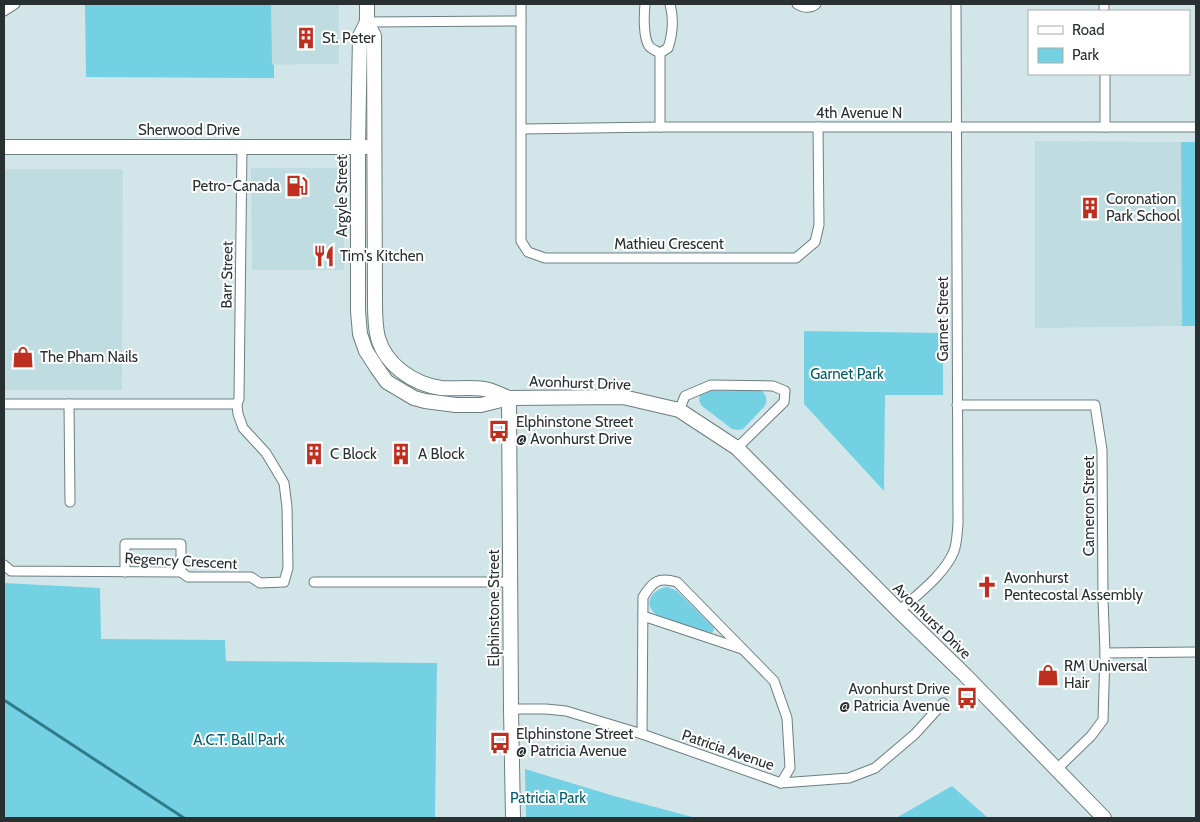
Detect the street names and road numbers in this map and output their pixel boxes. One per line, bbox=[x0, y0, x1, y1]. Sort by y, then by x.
street label: 4th Avenue N bbox=[816, 104, 902, 122]
street label: Sherwood Drive bbox=[138, 121, 240, 139]
street label: Argyle Street bbox=[333, 155, 351, 237]
street label: Mathieu Crescent bbox=[614, 235, 724, 253]
street label: Barr Street bbox=[217, 241, 237, 309]
street label: Garnet Street bbox=[934, 276, 952, 362]
street label: Avonhurst Drive bbox=[529, 372, 631, 394]
street label: Cameron Street bbox=[1080, 456, 1098, 556]
street label: Regency Crescent bbox=[124, 549, 238, 573]
street label: Elphinstone Street bbox=[485, 549, 503, 667]
street label: Avonhurst Drive bbox=[889, 579, 975, 663]
street label: Patricia Avenue bbox=[679, 726, 777, 774]

